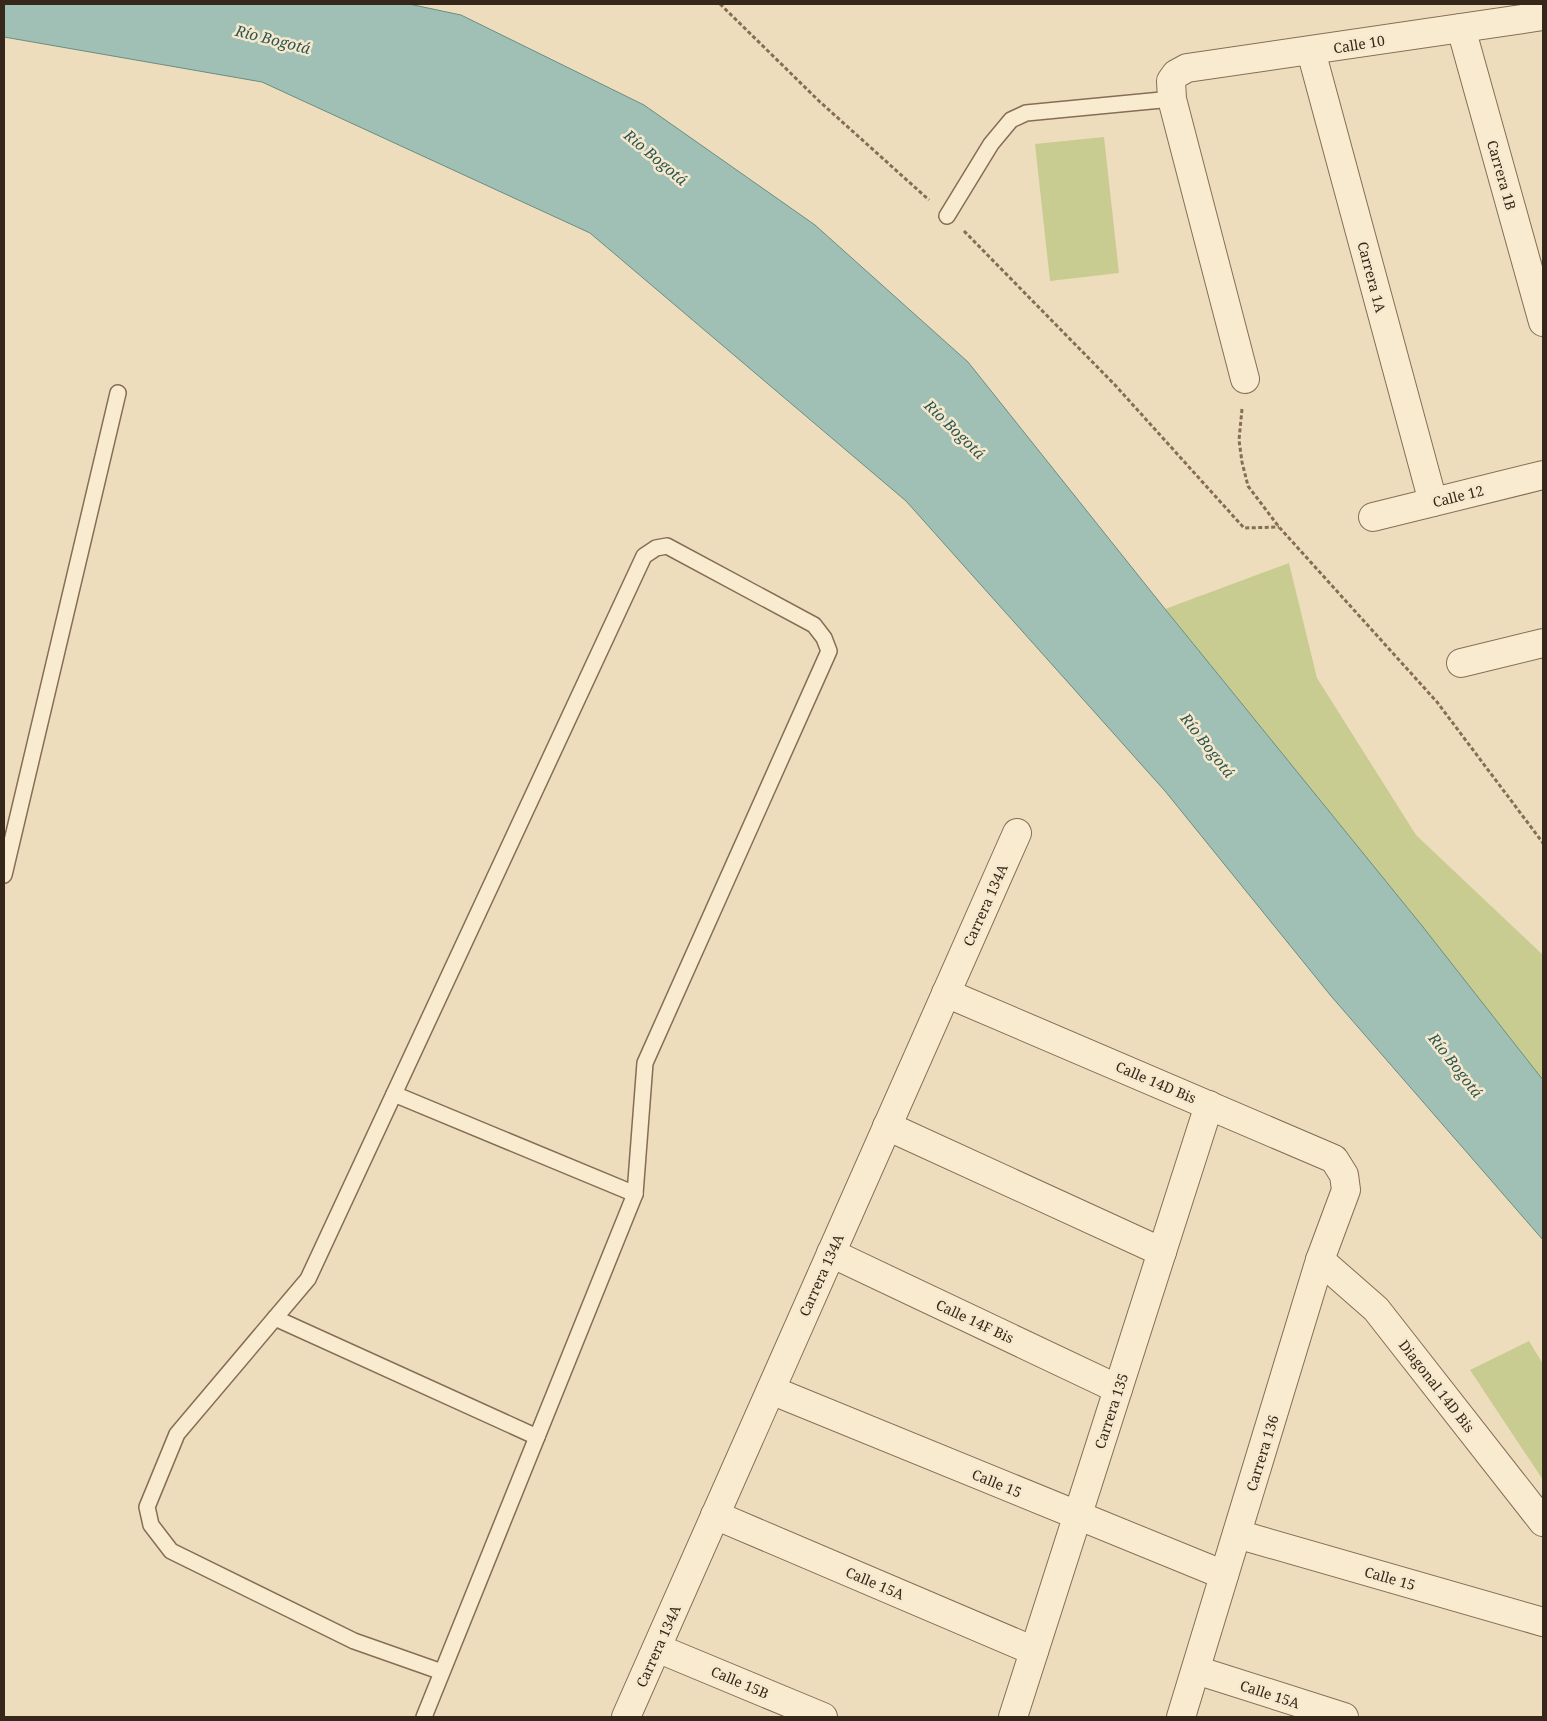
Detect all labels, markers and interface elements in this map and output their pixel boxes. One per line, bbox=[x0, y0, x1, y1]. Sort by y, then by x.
water label: Río Bogotá bbox=[232, 20, 313, 58]
street label: Calle 10 bbox=[1332, 31, 1386, 57]
water label: Río Bogotá bbox=[619, 124, 692, 189]
street label: Carrera 1B bbox=[1483, 138, 1521, 212]
street label: Carrera 1A bbox=[1353, 239, 1391, 315]
water label: Río Bogotá bbox=[920, 395, 990, 463]
street label: Calle 12 bbox=[1430, 480, 1486, 512]
water label: Río Bogotá bbox=[1176, 708, 1240, 782]
street label: Carrera 134A bbox=[958, 861, 1012, 949]
water label: Río Bogotá bbox=[1424, 1028, 1488, 1102]
street label: Calle 14D Bis bbox=[1113, 1057, 1199, 1107]
street label: Carrera 134A bbox=[794, 1231, 848, 1319]
street label: Calle 14F Bis bbox=[933, 1295, 1017, 1347]
street label: Diagonal 14D Bis bbox=[1395, 1336, 1479, 1436]
street label: Carrera 135 bbox=[1090, 1371, 1132, 1451]
street label: Carrera 136 bbox=[1241, 1413, 1283, 1493]
street label: Calle 15 bbox=[969, 1464, 1025, 1502]
street label: Calle 15A bbox=[843, 1562, 907, 1604]
street label: Calle 15 bbox=[1362, 1562, 1418, 1594]
street label: Carrera 134A bbox=[631, 1602, 685, 1690]
street label: Calle 15B bbox=[708, 1661, 772, 1703]
street label: Calle 15A bbox=[1238, 1675, 1302, 1713]

